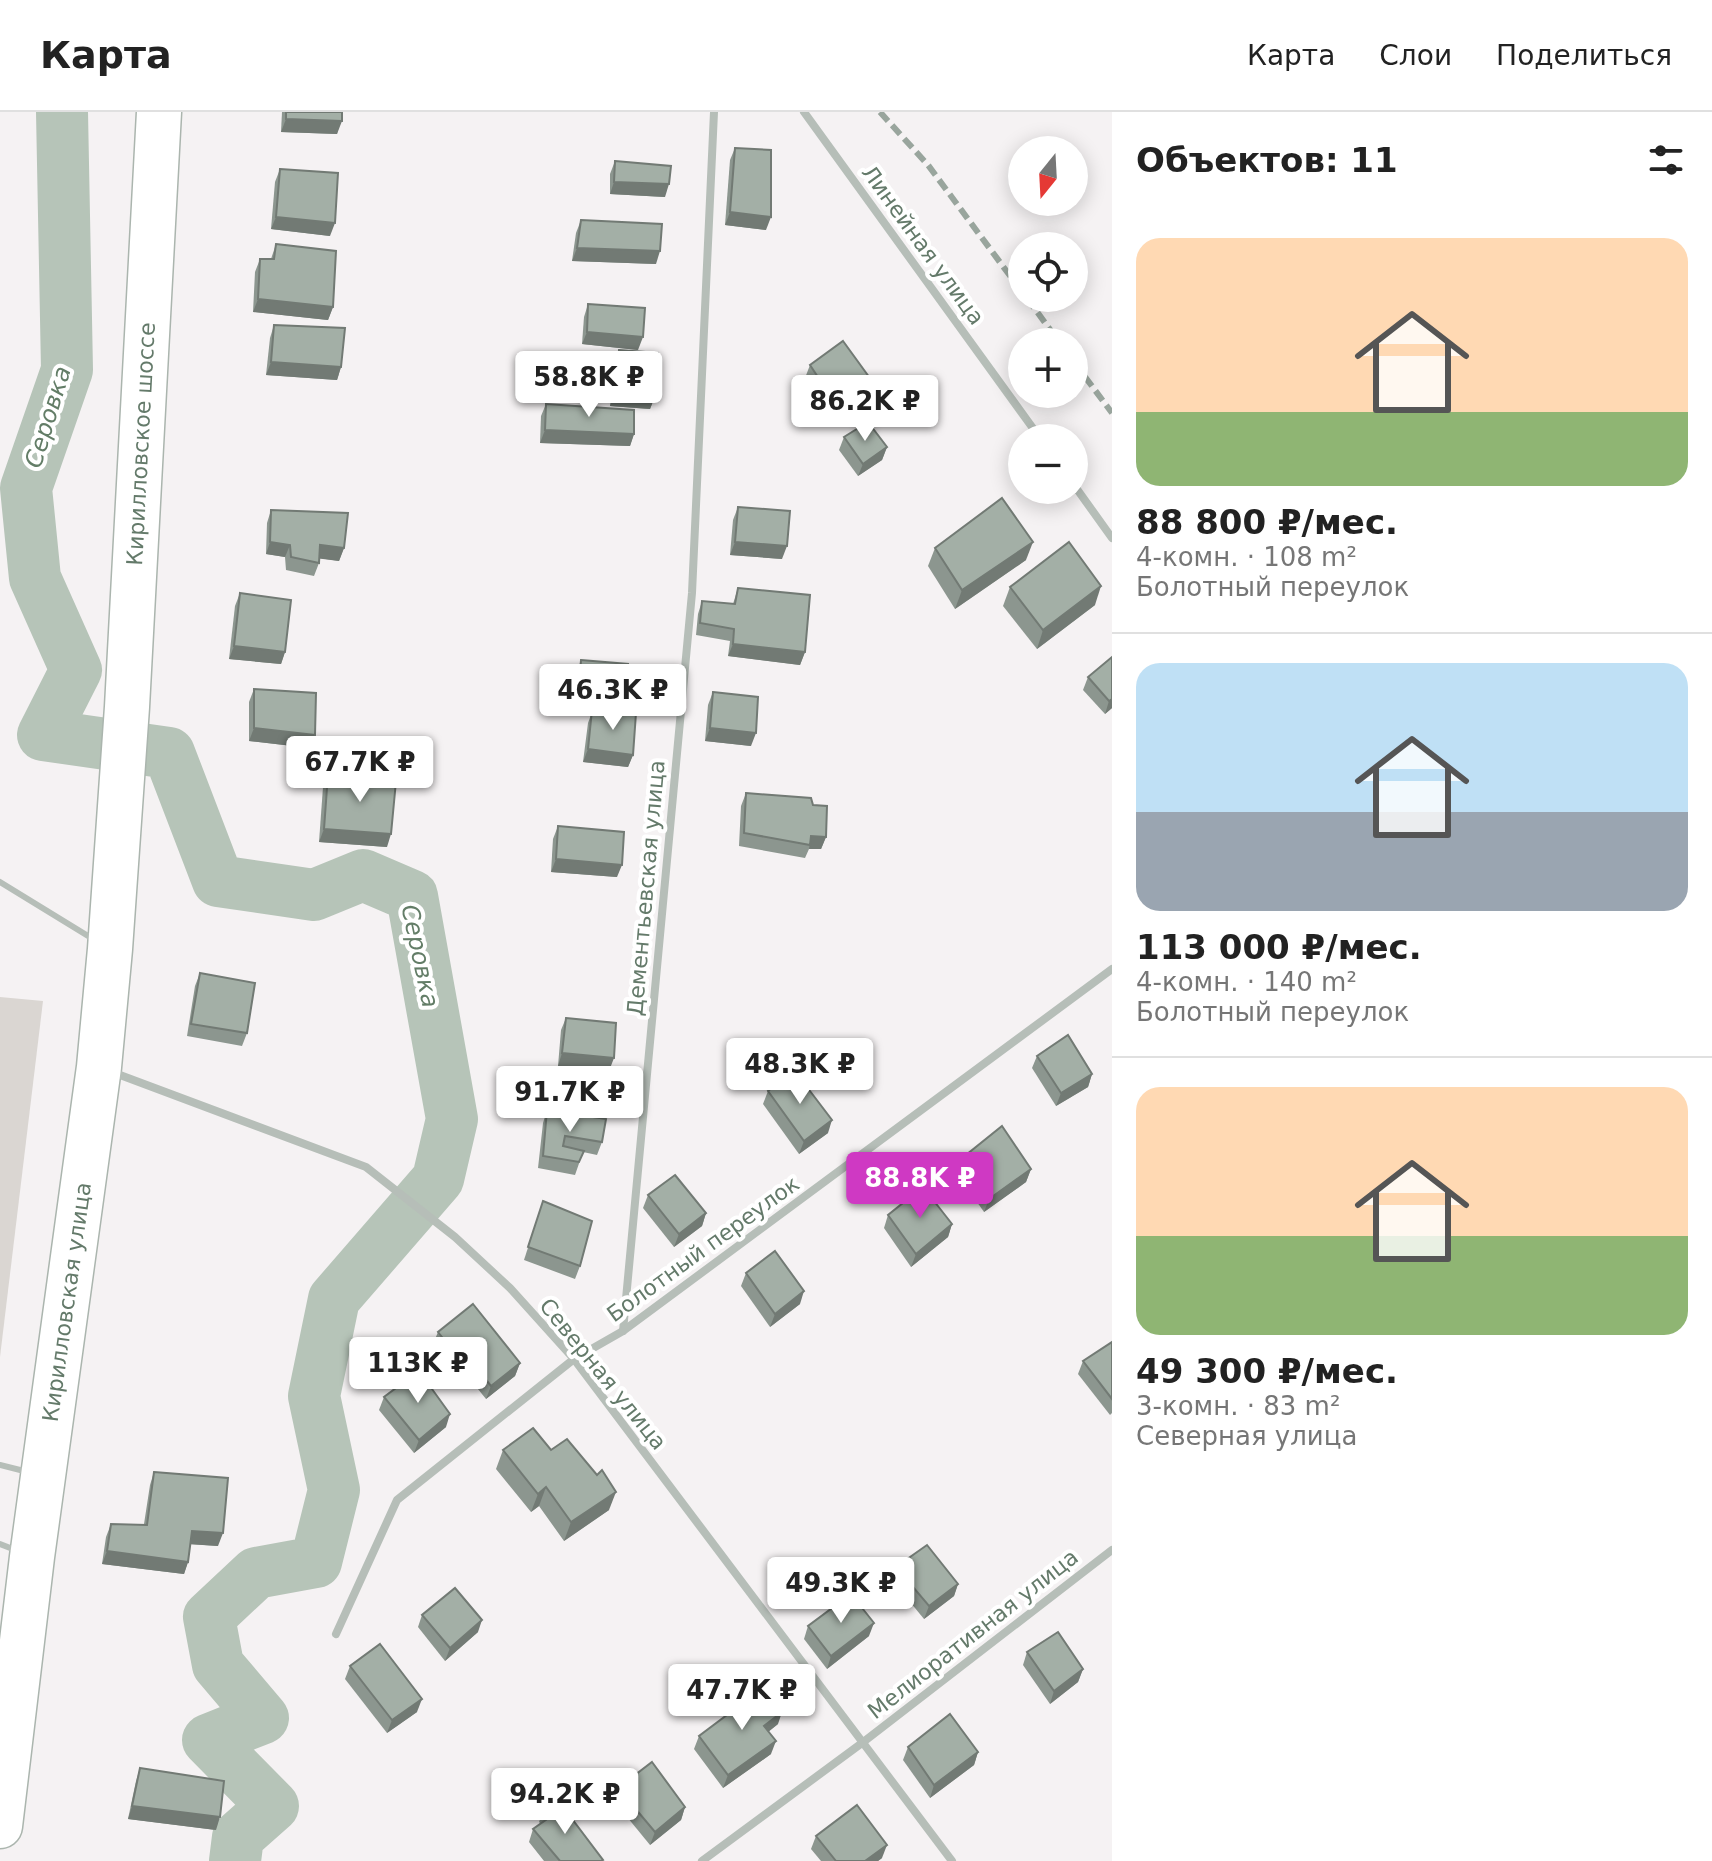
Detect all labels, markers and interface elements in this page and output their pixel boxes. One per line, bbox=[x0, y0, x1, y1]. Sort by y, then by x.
text: Карта bbox=[40, 33, 172, 77]
text: Карта bbox=[1247, 39, 1335, 72]
text: Слои bbox=[1379, 39, 1452, 72]
text: Поделиться bbox=[1496, 39, 1672, 72]
north arrow bbox=[1008, 136, 1088, 216]
map controls bbox=[1008, 136, 1088, 504]
icon: filters bbox=[1644, 138, 1688, 182]
text: Объектов: 11 bbox=[1136, 140, 1398, 180]
street label: Линейная улица bbox=[857, 160, 989, 330]
button: locate bbox=[1008, 232, 1088, 312]
icon: home bbox=[1340, 290, 1484, 434]
street label: Кирилловское шоссе bbox=[122, 322, 160, 566]
button: + bbox=[1008, 328, 1088, 408]
pin: 58.8K ₽ bbox=[515, 351, 663, 419]
text: 58.8K ₽ bbox=[533, 362, 645, 392]
water label: Серовка bbox=[19, 363, 77, 471]
pin: 86.2K ₽ bbox=[791, 375, 939, 443]
text: 86.2K ₽ bbox=[809, 386, 921, 416]
button: − bbox=[1008, 424, 1088, 504]
text: 88 800 ₽/мес. bbox=[1136, 502, 1398, 542]
text: 4-комн. · 108 m² bbox=[1136, 542, 1357, 572]
text: Болотный переулок bbox=[1136, 572, 1409, 602]
pin: 46.3K ₽ bbox=[539, 664, 687, 732]
text: 46.3K ₽ bbox=[557, 675, 669, 705]
icon: home bbox=[1340, 715, 1484, 859]
pin: 67.7K ₽ bbox=[286, 736, 434, 804]
text: 67.7K ₽ bbox=[304, 747, 416, 777]
street label: Дементьевская улица bbox=[622, 759, 670, 1017]
water label: Серовка bbox=[395, 902, 445, 1010]
text: 113 000 ₽/мес. bbox=[1136, 927, 1422, 967]
text: 4-комн. · 140 m² bbox=[1136, 967, 1357, 997]
text: Болотный переулок bbox=[1136, 997, 1409, 1027]
pin: 48.3K ₽ bbox=[726, 1038, 874, 1106]
text: 48.3K ₽ bbox=[744, 1049, 856, 1079]
pin: 91.7K ₽ bbox=[496, 1066, 644, 1134]
text: 91.7K ₽ bbox=[514, 1077, 626, 1107]
icon: home bbox=[1340, 1139, 1484, 1283]
pin: 88.8K ₽ bbox=[846, 1152, 994, 1220]
text: 88.8K ₽ bbox=[864, 1163, 976, 1193]
street label: Болотный переулок bbox=[602, 1171, 804, 1327]
street label: Кирилловская улица bbox=[38, 1181, 96, 1423]
street label: Северная улица bbox=[534, 1293, 672, 1455]
pin: 113K ₽ bbox=[353, 1337, 483, 1405]
text: 113K ₽ bbox=[367, 1348, 469, 1378]
text: 49 300 ₽/мес. bbox=[1136, 1351, 1398, 1391]
text: 3-комн. · 83 m² bbox=[1136, 1391, 1340, 1421]
text: Северная улица bbox=[1136, 1421, 1357, 1451]
street label: Мелиоративная улица bbox=[863, 1544, 1083, 1724]
pin: 49.3K ₽ bbox=[767, 1557, 915, 1625]
text: 49.3K ₽ bbox=[785, 1568, 897, 1598]
pin: 47.7K ₽ bbox=[668, 1664, 816, 1732]
text: 47.7K ₽ bbox=[686, 1675, 798, 1705]
pin: 94.2K ₽ bbox=[491, 1768, 639, 1836]
text: 94.2K ₽ bbox=[509, 1779, 621, 1809]

